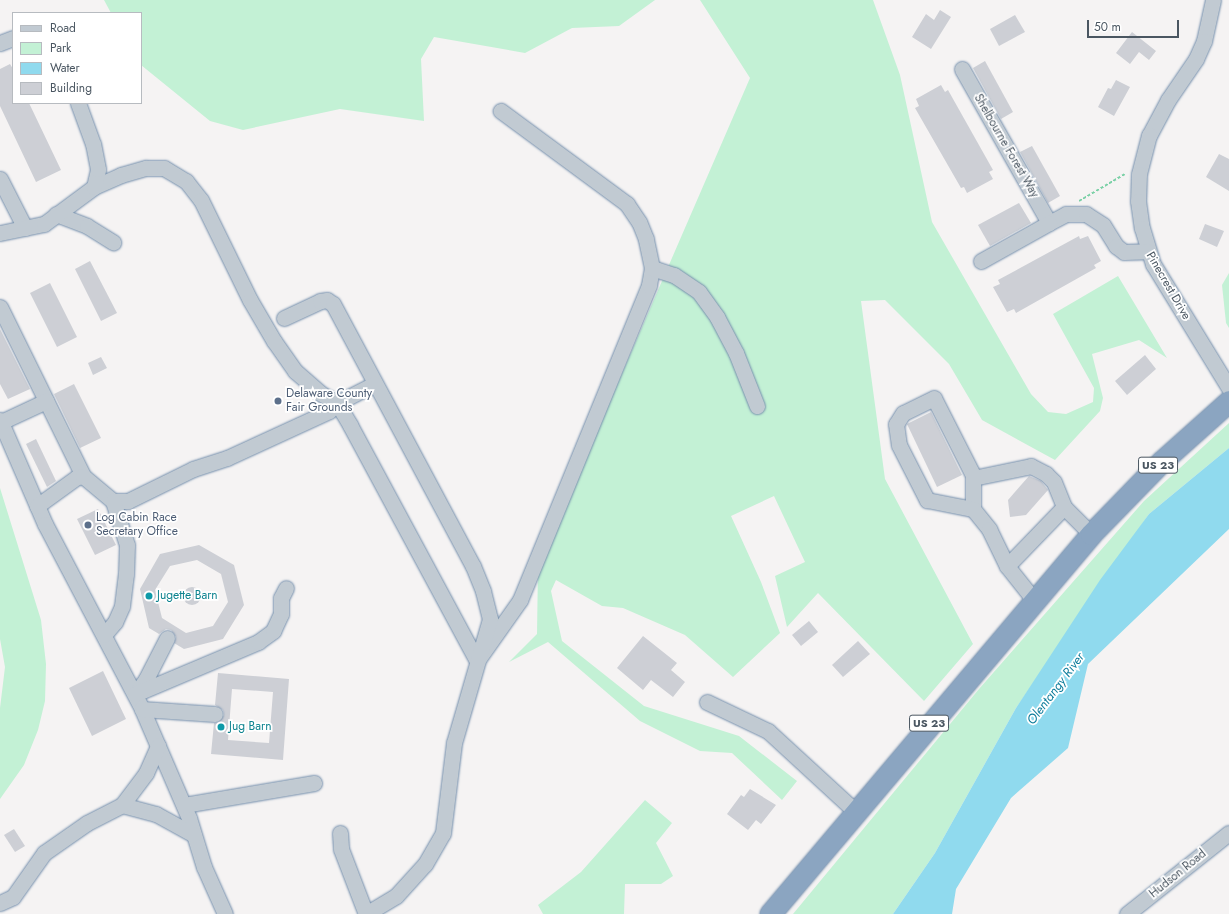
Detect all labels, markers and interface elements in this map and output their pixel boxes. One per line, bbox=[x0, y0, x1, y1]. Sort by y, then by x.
legend bbox=[12, 12, 142, 104]
scale bar bbox=[1089, 12, 1181, 38]
text: 50 m bbox=[1094, 18, 1121, 36]
text: Road bbox=[50, 19, 76, 37]
text: Park bbox=[50, 39, 71, 57]
text: Water bbox=[50, 59, 80, 77]
text: Building bbox=[50, 79, 92, 97]
street label: Shelbourne Forest Way bbox=[971, 92, 1041, 200]
street label: Pinecrest Drive bbox=[1143, 249, 1193, 323]
place label: Delaware County Fair Grounds bbox=[286, 387, 372, 415]
marker: Delaware County Fair Grounds bbox=[273, 396, 283, 406]
road number: US 23 bbox=[1138, 456, 1178, 474]
place label: Log Cabin Race Secretary Office bbox=[96, 511, 178, 539]
marker: Log Cabin Race Secretary Office bbox=[83, 520, 93, 530]
place label: Jugette Barn bbox=[157, 589, 218, 603]
marker: Jugette Barn bbox=[144, 591, 154, 601]
water label: Olentangy River bbox=[1024, 650, 1088, 728]
road number: US 23 bbox=[909, 714, 949, 732]
place label: Jug Barn bbox=[229, 720, 272, 734]
marker: Jug Barn bbox=[216, 722, 226, 732]
street label: Hudson Road bbox=[1147, 847, 1209, 901]

